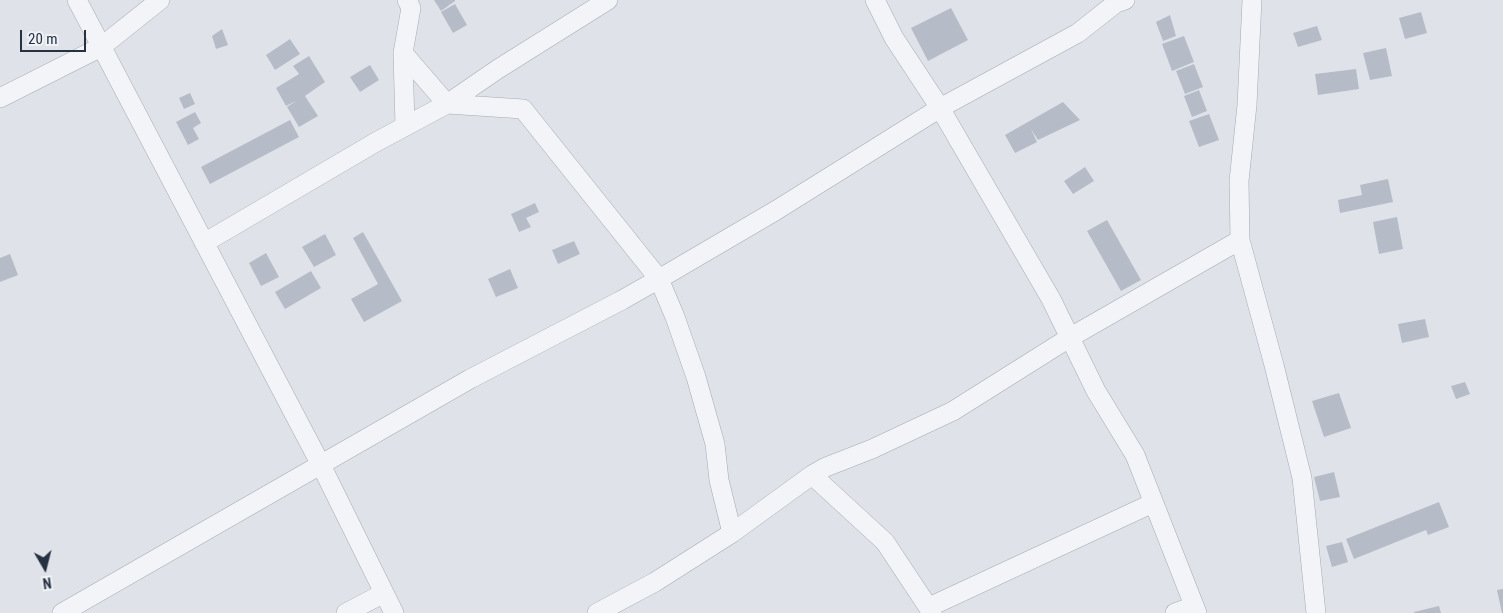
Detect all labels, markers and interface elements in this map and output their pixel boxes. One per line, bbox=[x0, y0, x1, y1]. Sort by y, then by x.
scale bar bbox=[22, 20, 89, 52]
text: 20 m bbox=[28, 30, 58, 48]
north arrow bbox=[20, 543, 70, 593]
text: N bbox=[42, 574, 52, 591]

